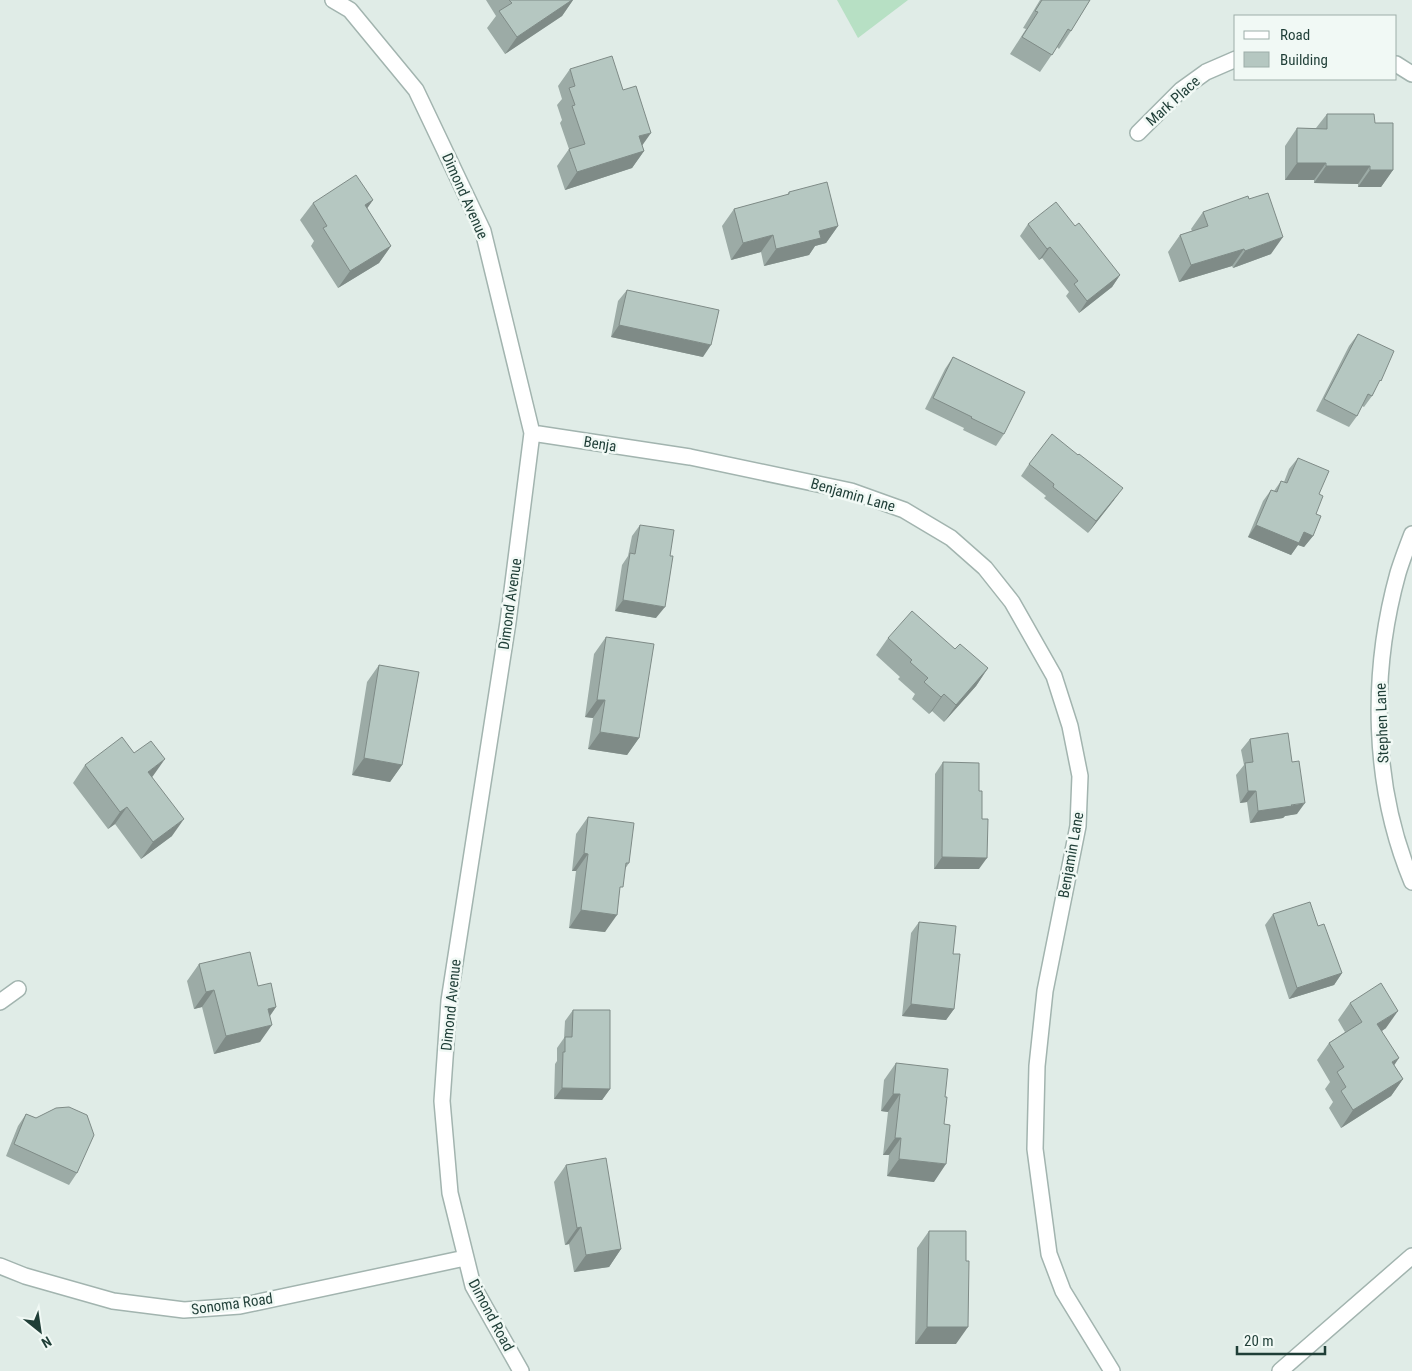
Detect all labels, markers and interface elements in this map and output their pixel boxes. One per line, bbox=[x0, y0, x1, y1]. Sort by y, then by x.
legend bbox=[1234, 15, 1397, 80]
text: Road bbox=[1280, 26, 1310, 44]
text: Building bbox=[1280, 51, 1328, 69]
street label: Mark Place bbox=[1142, 72, 1204, 130]
street label: Dimond Avenue bbox=[438, 150, 492, 242]
street label: Benja bbox=[582, 433, 618, 455]
street label: Benjamin Lane bbox=[809, 474, 897, 516]
street label: Dimond Avenue bbox=[495, 557, 525, 651]
street label: Stephen Lane bbox=[1372, 683, 1392, 763]
street label: Benjamin Lane bbox=[1055, 811, 1087, 899]
street label: Dimond Avenue bbox=[437, 958, 465, 1052]
street label: Dimond Road bbox=[464, 1276, 518, 1354]
street label: Sonoma Road bbox=[190, 1289, 274, 1319]
north arrow bbox=[15, 1306, 65, 1356]
scale bar bbox=[1237, 1324, 1324, 1356]
text: 20 m bbox=[1244, 1332, 1274, 1350]
text: N bbox=[39, 1333, 54, 1351]

